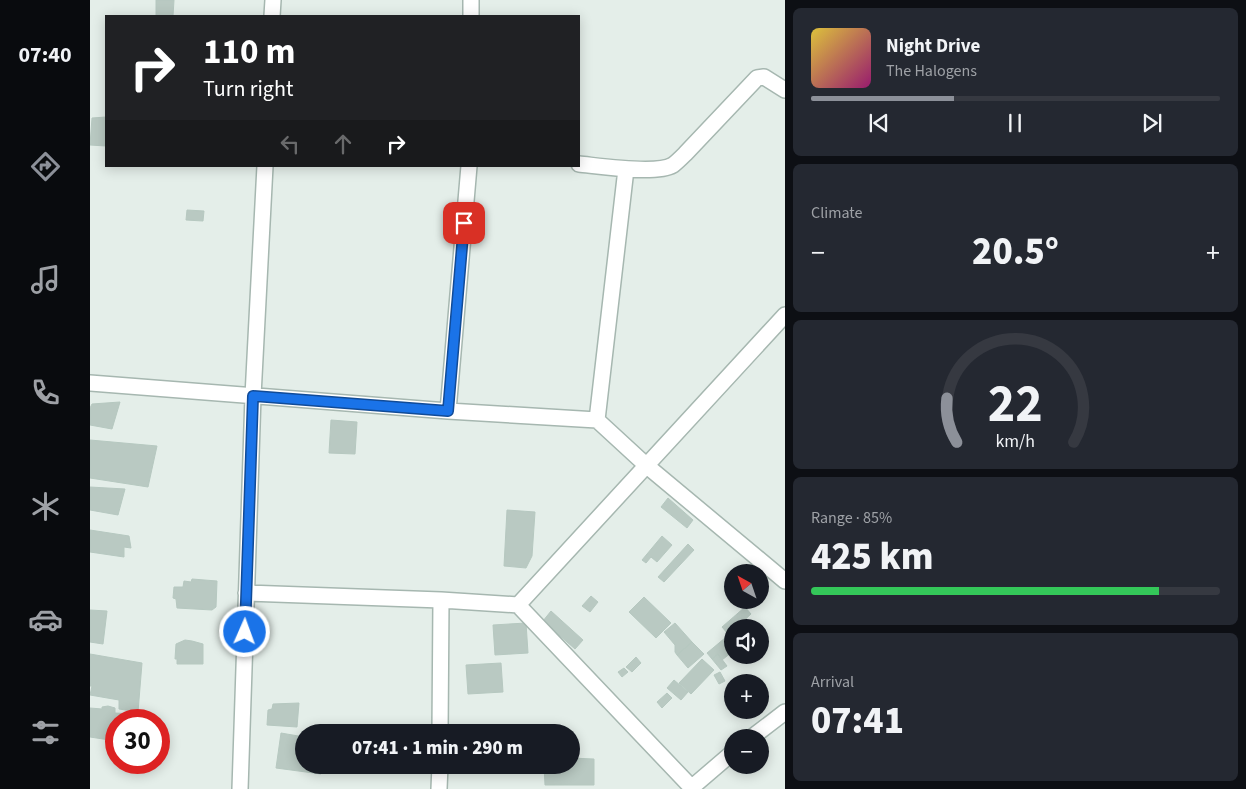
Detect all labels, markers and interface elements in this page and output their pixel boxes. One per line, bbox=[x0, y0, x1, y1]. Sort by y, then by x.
text: 110 m bbox=[203, 27, 295, 77]
text: Night Drive bbox=[886, 33, 980, 60]
icon: right bbox=[120, 35, 185, 100]
text: 07:40 bbox=[18, 39, 72, 71]
text: The Halogens bbox=[886, 60, 977, 82]
text: Turn right bbox=[203, 73, 293, 105]
icon: previous bbox=[865, 109, 893, 137]
icon: pause bbox=[1001, 109, 1029, 137]
icon: next bbox=[1138, 109, 1166, 137]
icon: left bbox=[276, 130, 304, 158]
icon: ahead bbox=[329, 130, 357, 158]
icon: right bbox=[382, 130, 410, 158]
icon: directions bbox=[28, 149, 63, 184]
pin bbox=[443, 202, 485, 244]
text: Climate bbox=[811, 202, 862, 224]
icon: arrive bbox=[450, 209, 478, 237]
text: 20.5° bbox=[972, 225, 1059, 279]
text: − bbox=[811, 233, 825, 273]
text: + bbox=[1206, 233, 1220, 273]
icon: music bbox=[28, 262, 63, 297]
text: 22 bbox=[988, 368, 1043, 442]
icon: phone bbox=[28, 375, 63, 410]
text: km/h bbox=[996, 429, 1035, 454]
icon: climate bbox=[28, 489, 63, 524]
text: Range · 85% bbox=[811, 507, 892, 529]
text: 425 km bbox=[811, 530, 933, 584]
north arrow bbox=[724, 564, 769, 609]
map controls bbox=[724, 564, 769, 774]
icon: car bbox=[28, 602, 63, 637]
position arrow bbox=[218, 605, 270, 657]
button: sound bbox=[724, 619, 769, 664]
text: Arrival bbox=[811, 671, 854, 693]
button: + bbox=[724, 674, 769, 719]
text: 07:41 bbox=[811, 694, 904, 748]
speed limit sign: 30 bbox=[105, 709, 170, 774]
icon: filters bbox=[28, 715, 63, 750]
button: − bbox=[724, 729, 769, 774]
text: 07:41 · 1 min · 290 m bbox=[352, 735, 523, 762]

